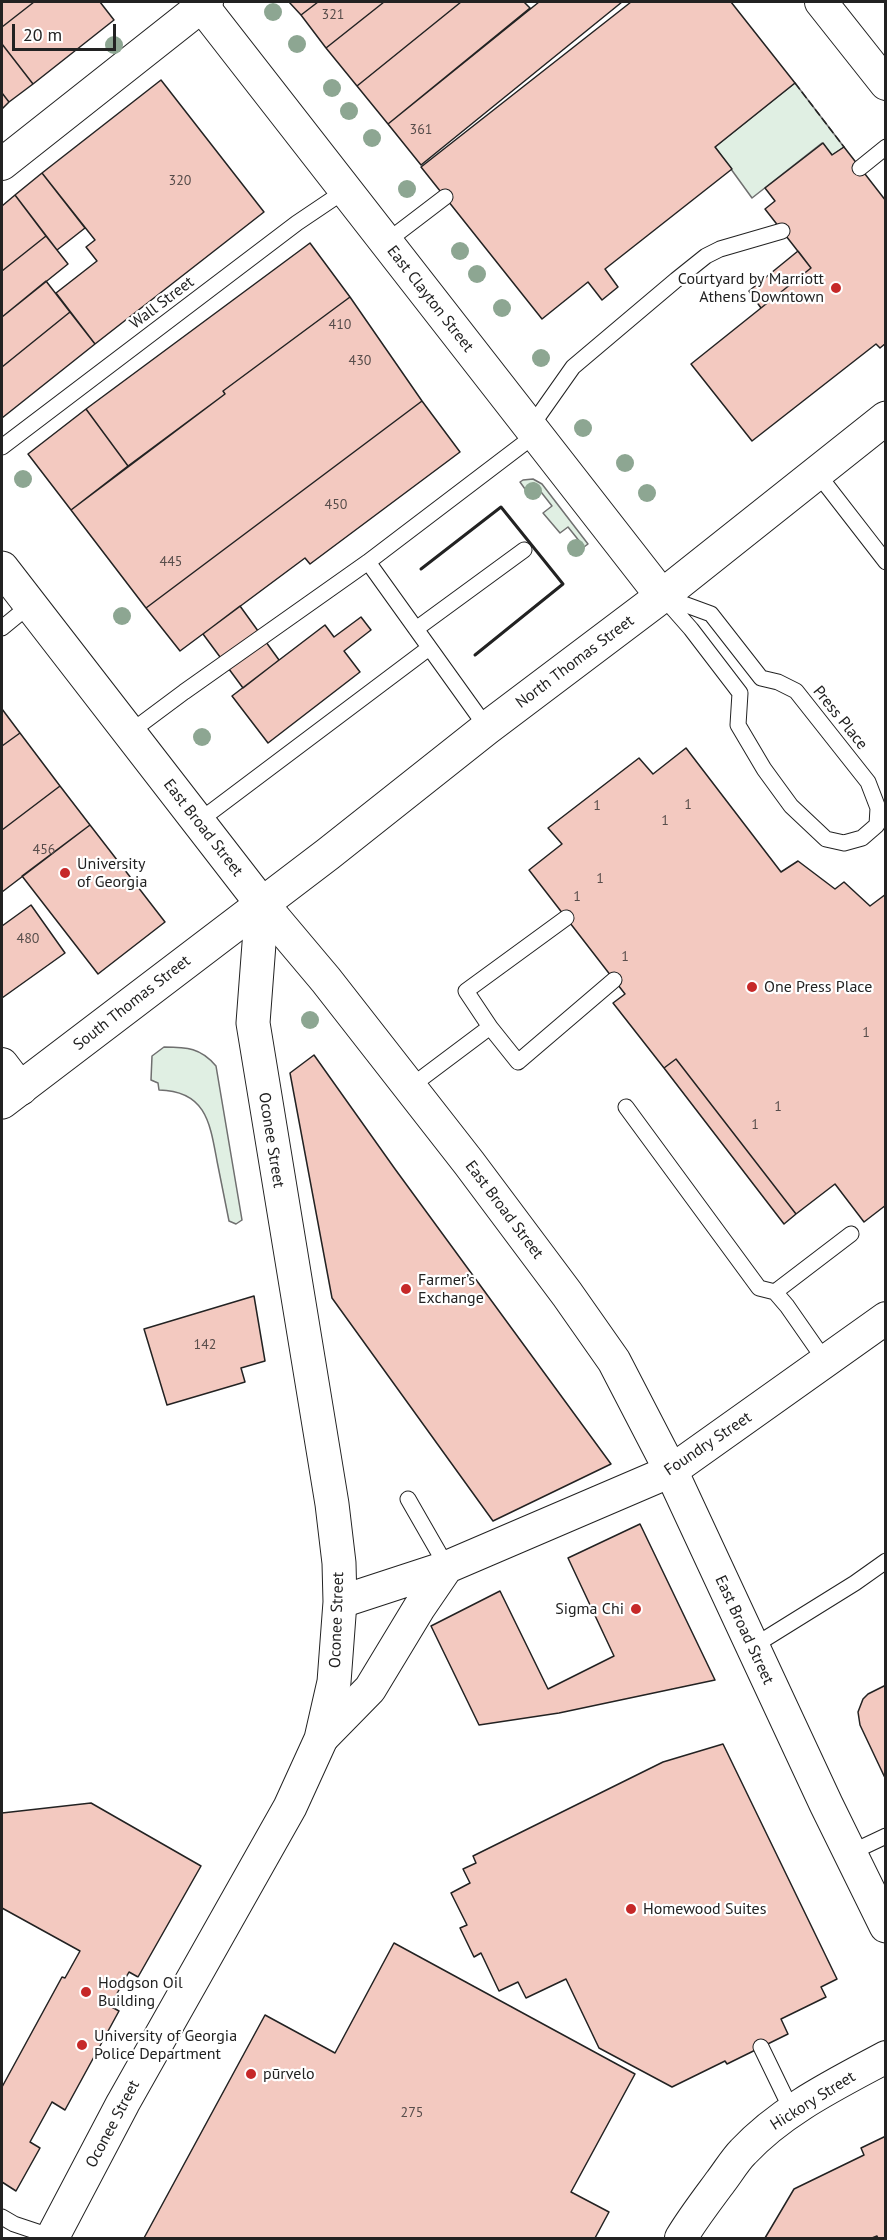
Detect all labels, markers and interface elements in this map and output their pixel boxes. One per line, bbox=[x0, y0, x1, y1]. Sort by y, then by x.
house number: 321 bbox=[322, 7, 344, 23]
scale bar bbox=[15, 12, 118, 50]
text: 20 m bbox=[23, 23, 62, 46]
house number: 361 bbox=[410, 122, 432, 138]
house number: 320 bbox=[169, 173, 191, 189]
street label: East Clayton Street bbox=[382, 242, 478, 356]
place label: Courtyard by Marriott Athens Downtown bbox=[678, 269, 824, 307]
street label: Wall Street bbox=[126, 273, 198, 333]
marker: Courtyard by Marriott Athens Downtown bbox=[829, 281, 843, 295]
house number: 410 bbox=[329, 317, 351, 333]
house number: 430 bbox=[349, 353, 371, 369]
house number: 450 bbox=[325, 497, 347, 513]
house number: 445 bbox=[160, 554, 182, 570]
street label: North Thomas Street bbox=[512, 611, 638, 713]
street label: Press Place bbox=[809, 682, 871, 754]
street label: East Broad Street bbox=[159, 776, 247, 880]
house number: 1 bbox=[684, 797, 692, 813]
house number: 1 bbox=[593, 798, 601, 814]
house number: 1 bbox=[661, 813, 669, 829]
house number: 456 bbox=[33, 842, 55, 858]
place label: University of Georgia bbox=[77, 854, 147, 892]
marker: University of Georgia bbox=[58, 866, 72, 880]
house number: 1 bbox=[596, 871, 604, 887]
house number: 1 bbox=[573, 889, 581, 905]
house number: 480 bbox=[17, 931, 39, 947]
house number: 1 bbox=[621, 949, 629, 965]
street label: South Thomas Street bbox=[70, 951, 194, 1055]
place label: One Press Place bbox=[764, 977, 872, 997]
marker: One Press Place bbox=[745, 980, 759, 994]
house number: 1 bbox=[862, 1025, 870, 1041]
street label: Oconee Street bbox=[254, 1091, 288, 1189]
house number: 1 bbox=[774, 1099, 782, 1115]
house number: 1 bbox=[751, 1117, 759, 1133]
street label: East Broad Street bbox=[461, 1157, 547, 1263]
place label: Farmer’s Exchange bbox=[418, 1270, 484, 1308]
marker: Farmer’s Exchange bbox=[399, 1282, 413, 1296]
house number: 142 bbox=[194, 1337, 216, 1353]
street label: Foundry Street bbox=[661, 1408, 755, 1480]
street label: Oconee Street bbox=[326, 1572, 348, 1668]
street label: East Broad Street bbox=[710, 1572, 778, 1688]
place label: Sigma Chi bbox=[555, 1599, 624, 1619]
marker: Sigma Chi bbox=[629, 1602, 643, 1616]
place label: Homewood Suites bbox=[643, 1899, 766, 1919]
marker: Homewood Suites bbox=[624, 1902, 638, 1916]
place label: Hodgson Oil Building bbox=[98, 1973, 183, 2011]
marker: Hodgson Oil Building bbox=[79, 1985, 93, 1999]
place label: University of Georgia Police Department bbox=[94, 2026, 237, 2064]
marker: University of Georgia Police Department bbox=[75, 2038, 89, 2052]
place label: pūrvelo bbox=[263, 2064, 315, 2084]
marker: pūrvelo bbox=[244, 2067, 258, 2081]
street label: Hickory Street bbox=[767, 2067, 859, 2135]
street label: Oconee Street bbox=[82, 2077, 144, 2171]
house number: 275 bbox=[401, 2105, 423, 2121]

